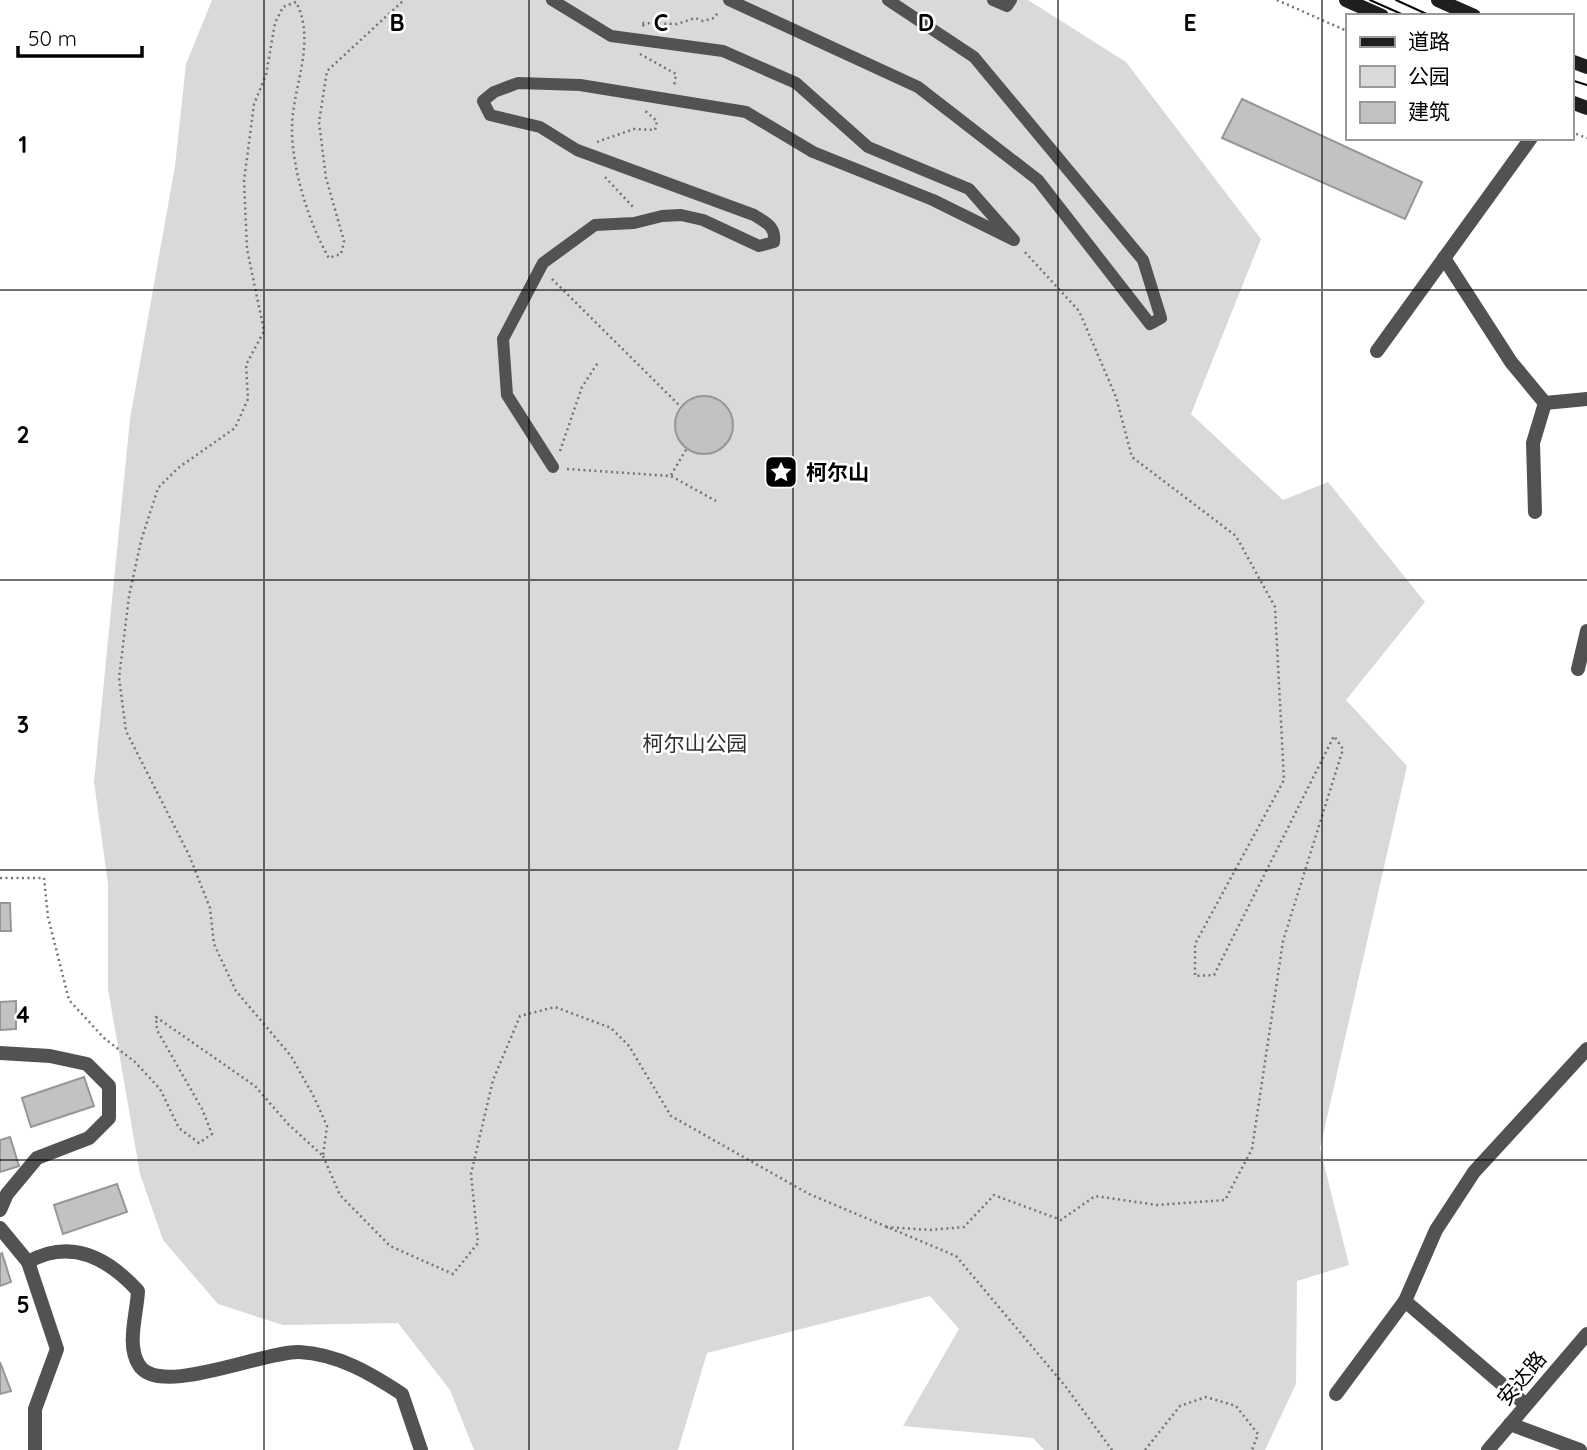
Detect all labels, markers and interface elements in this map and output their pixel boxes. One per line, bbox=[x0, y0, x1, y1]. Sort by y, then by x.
text: B bbox=[389, 8, 405, 37]
text: C bbox=[654, 8, 668, 37]
text: D bbox=[918, 8, 934, 37]
text: E bbox=[1183, 8, 1197, 37]
scale bar bbox=[18, 14, 142, 58]
legend bbox=[1346, 14, 1573, 140]
text: 50 m bbox=[28, 25, 77, 51]
text: 道路 bbox=[1408, 28, 1450, 54]
text: 公园 bbox=[1408, 63, 1450, 89]
text: 建筑 bbox=[1408, 98, 1450, 124]
text: 1 bbox=[19, 130, 27, 159]
text: 2 bbox=[16, 420, 30, 449]
place icon: 柯尔山 bbox=[762, 453, 800, 491]
place label: 柯尔山 bbox=[806, 459, 869, 485]
text: 3 bbox=[17, 710, 29, 739]
park label: 柯尔山公园 bbox=[643, 730, 748, 756]
text: 4 bbox=[16, 1000, 30, 1029]
text: 5 bbox=[16, 1290, 30, 1319]
street label: 安达路 bbox=[1491, 1346, 1551, 1410]

